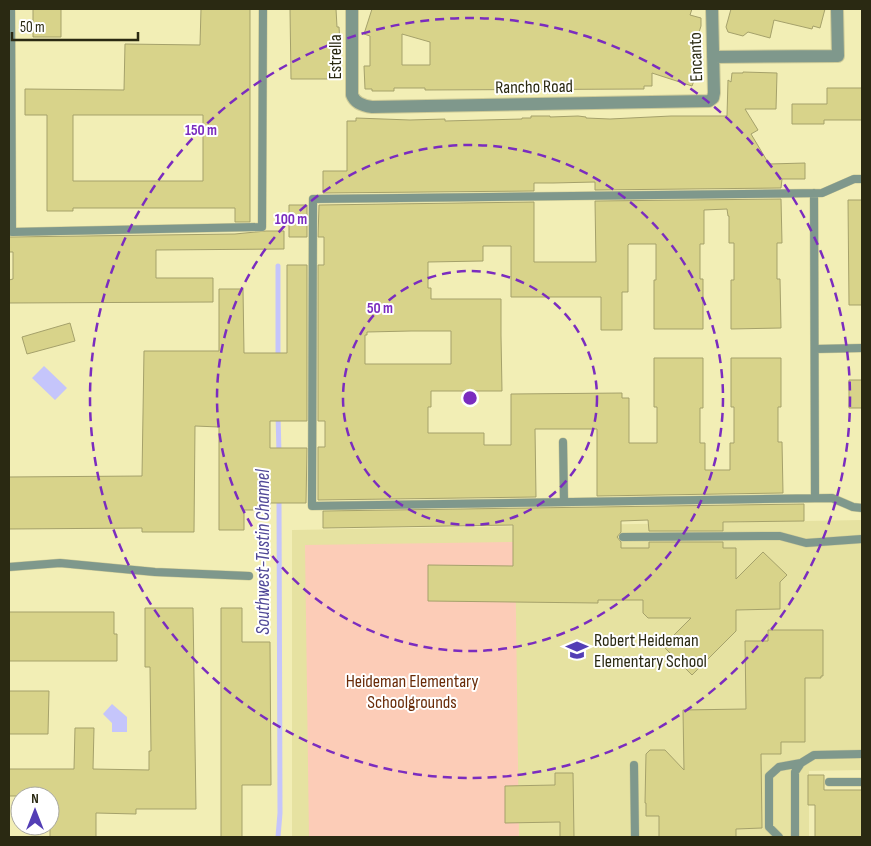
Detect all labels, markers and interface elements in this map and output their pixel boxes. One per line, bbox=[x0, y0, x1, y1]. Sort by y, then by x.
scale bar bbox=[12, 10, 139, 42]
text: 50 m bbox=[20, 18, 45, 37]
street label: Encanto bbox=[685, 32, 707, 82]
street label: Estrella bbox=[325, 34, 346, 80]
street label: Rancho Road bbox=[495, 76, 573, 98]
text: 150 m bbox=[185, 121, 217, 140]
text: 100 m bbox=[275, 210, 307, 229]
text: 50 m bbox=[367, 299, 393, 318]
centre of rings bbox=[461, 389, 479, 407]
water label: Southwest-Tustin Channel bbox=[252, 469, 275, 635]
place label: Robert Heideman Elementary School bbox=[594, 630, 707, 672]
school or university icon: Robert Heideman Elementary School bbox=[564, 637, 590, 663]
park label: Heideman Elementary Schoolgrounds bbox=[346, 671, 478, 713]
north arrow bbox=[10, 786, 60, 836]
text: N bbox=[31, 790, 39, 807]

